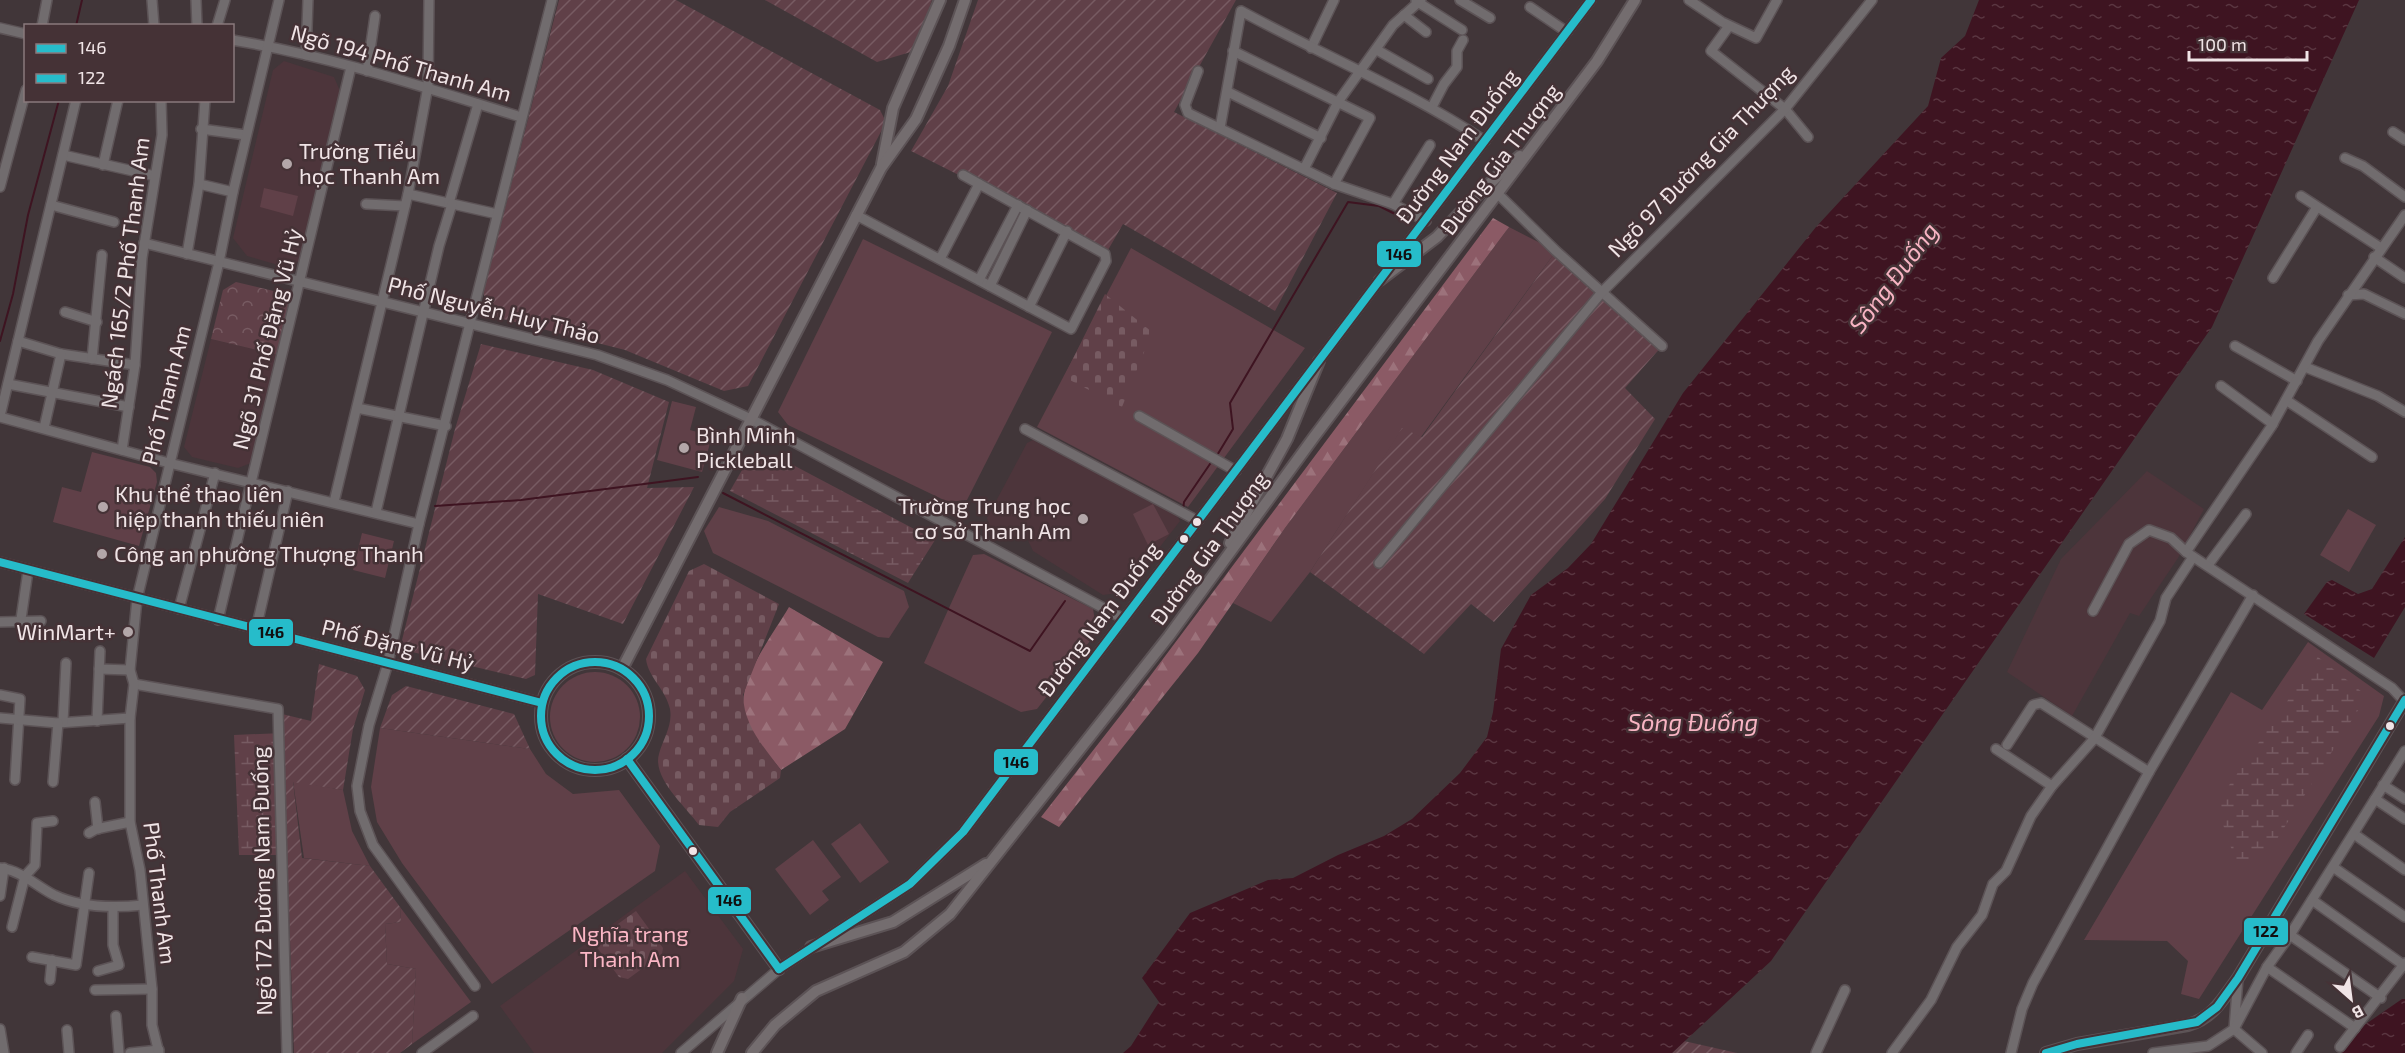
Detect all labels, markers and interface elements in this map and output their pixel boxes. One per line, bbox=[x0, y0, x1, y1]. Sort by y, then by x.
street label: Ngõ 194 Phố Thanh Am bbox=[288, 18, 514, 106]
legend bbox=[24, 24, 234, 102]
scale bar bbox=[2189, 24, 2308, 62]
text: 100 m bbox=[2198, 33, 2247, 55]
text: 146 bbox=[78, 36, 107, 58]
street label: Ngõ 97 Đường Gia Thượng bbox=[1602, 59, 1799, 262]
street label: Đường Nam Đuống bbox=[1390, 63, 1523, 228]
text: 122 bbox=[78, 66, 105, 88]
street label: Đường Gia Thượng bbox=[1434, 78, 1565, 239]
street label: Ngách 165/2 Phố Thanh Am bbox=[94, 136, 154, 410]
place label: Trường Tiểu học Thanh Am bbox=[299, 137, 440, 188]
marker: Trường Tiểu học Thanh Am bbox=[280, 157, 294, 171]
water label: Sông Đuống bbox=[1842, 216, 1944, 338]
street label: Ngõ 31 Phố Đặng Vũ Hỷ bbox=[226, 225, 306, 452]
line badge: 146 bbox=[1376, 240, 1422, 268]
text: 146 bbox=[1386, 244, 1412, 263]
street label: Phố Nguyễn Huy Thảo bbox=[386, 270, 603, 348]
street label: Phố Thanh Am bbox=[135, 322, 195, 467]
place label: Bình Minh Pickleball bbox=[696, 421, 796, 472]
marker: Bình Minh Pickleball bbox=[677, 441, 691, 455]
street label: Đường Gia Thượng bbox=[1144, 466, 1272, 629]
place label: Khu thể thao liên hiệp thanh thiếu niên bbox=[115, 480, 324, 531]
place label: Trường Trung học cơ sở Thanh Am bbox=[898, 492, 1071, 543]
marker: Khu thể thao liên hiệp thanh thiếu niên bbox=[96, 500, 110, 514]
marker: Trường Trung học cơ sở Thanh Am bbox=[1076, 512, 1090, 526]
unlabelled marker bbox=[1191, 516, 1203, 528]
unlabelled marker bbox=[1178, 533, 1190, 545]
street label: Đường Nam Đuống bbox=[1032, 536, 1165, 701]
place label: Công an phường Thượng Thanh bbox=[114, 540, 424, 566]
marker: Công an phường Thượng Thanh bbox=[95, 547, 109, 561]
street label: Phố Đặng Vũ Hỷ bbox=[319, 613, 477, 676]
place label: WinMart+ bbox=[16, 618, 116, 644]
line badge: 146 bbox=[248, 618, 294, 647]
text: 146 bbox=[258, 622, 284, 641]
marker: WinMart+ bbox=[121, 625, 135, 639]
water label: Sông Đuống bbox=[1628, 707, 1758, 736]
unlabelled marker bbox=[2384, 720, 2396, 732]
street label: Ngõ 172 Đường Nam Đuống bbox=[246, 746, 276, 1016]
line badge: 146 bbox=[993, 748, 1039, 776]
text: 146 bbox=[1003, 752, 1029, 771]
street label: Phố Thanh Am bbox=[139, 820, 183, 966]
unlabelled marker bbox=[687, 845, 699, 857]
line badge: 146 bbox=[707, 886, 752, 915]
text: 146 bbox=[716, 890, 742, 909]
line badge: 122 bbox=[2243, 917, 2289, 946]
park label: Nghĩa trang Thanh Am bbox=[572, 920, 688, 971]
text: 122 bbox=[2253, 921, 2279, 940]
north arrow bbox=[2321, 969, 2381, 1029]
text: B bbox=[2349, 1002, 2367, 1023]

